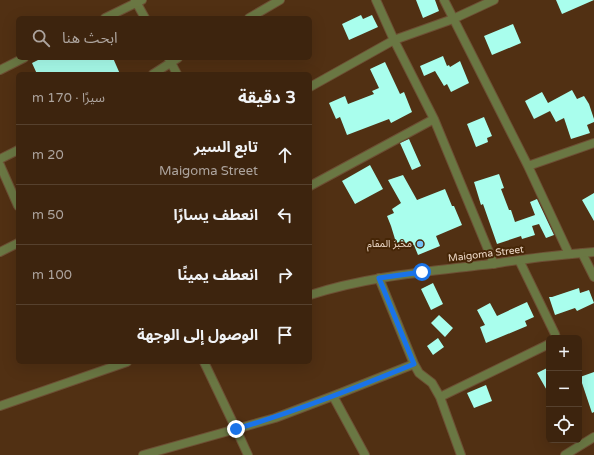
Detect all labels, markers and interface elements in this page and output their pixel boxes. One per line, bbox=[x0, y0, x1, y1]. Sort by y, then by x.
search box bbox=[16, 16, 312, 60]
icon: search bbox=[30, 27, 52, 49]
text: ابحث هنا bbox=[62, 29, 118, 47]
text: 3 دقيقة bbox=[238, 87, 296, 108]
text: سيرًا · 170 m bbox=[32, 90, 105, 106]
text: تابع السير bbox=[194, 138, 258, 156]
icon: ahead bbox=[274, 144, 296, 166]
text: 20 m bbox=[32, 147, 64, 163]
text: Maigoma Street bbox=[159, 163, 258, 179]
icon: left bbox=[274, 204, 296, 226]
text: انعطف يسارًا bbox=[174, 206, 258, 224]
text: 50 m bbox=[32, 207, 64, 223]
place label: مخبز المقام bbox=[367, 238, 412, 252]
marker: مخبز المقام bbox=[415, 239, 425, 249]
street label: Maigoma Street bbox=[447, 243, 525, 265]
route start bbox=[413, 263, 431, 281]
icon: right bbox=[274, 264, 296, 286]
text: انعطف يمينًا bbox=[177, 266, 258, 284]
text: 100 m bbox=[32, 267, 72, 283]
icon: arrive bbox=[274, 324, 296, 346]
text: الوصول إلى الوجهة bbox=[137, 326, 258, 344]
map controls bbox=[546, 335, 582, 443]
button: + bbox=[546, 335, 582, 371]
button: − bbox=[546, 371, 582, 407]
button: locate bbox=[546, 407, 582, 443]
route end bbox=[227, 420, 245, 438]

